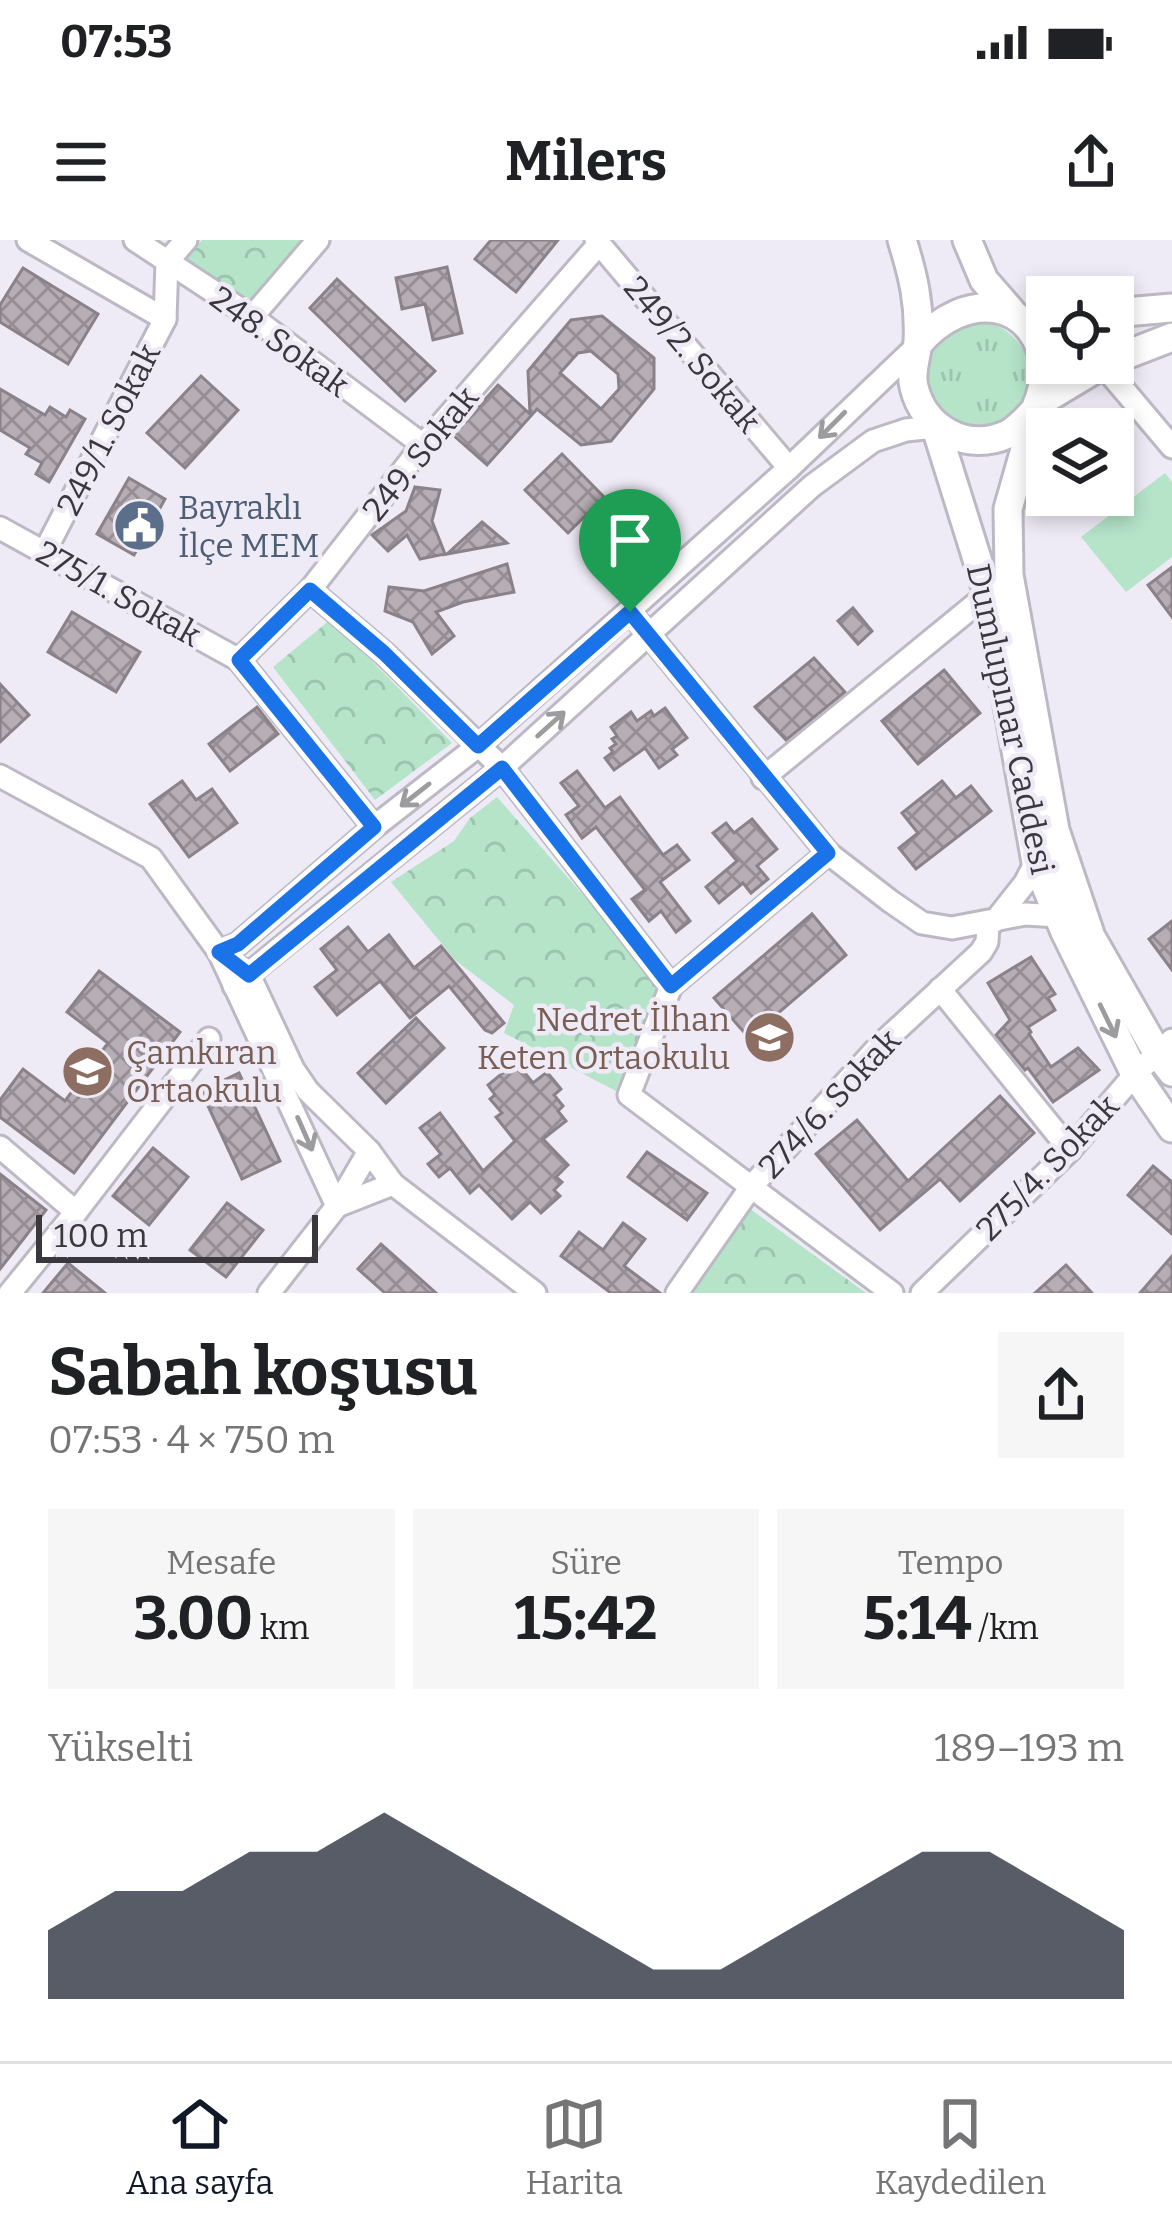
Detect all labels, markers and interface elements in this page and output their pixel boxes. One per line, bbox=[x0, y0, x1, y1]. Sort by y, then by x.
text: 07:53 bbox=[60, 15, 173, 69]
icon: menu bbox=[48, 129, 114, 195]
icon: share bbox=[1058, 129, 1124, 195]
text: Milers bbox=[505, 130, 667, 194]
street label: 249/2. Sokak bbox=[615, 268, 769, 441]
map controls bbox=[1026, 276, 1134, 516]
button: locate bbox=[1026, 276, 1134, 384]
street label: 248. Sokak bbox=[202, 278, 357, 406]
street label: 249/1. Sokak bbox=[49, 337, 169, 522]
street label: 249. Sokak bbox=[354, 378, 487, 529]
button: layers bbox=[1026, 408, 1134, 516]
one-way arrow bbox=[818, 411, 847, 439]
place label: Bayraklı İlçe MEM bbox=[178, 488, 319, 566]
pin bbox=[579, 489, 681, 612]
public building icon: Bayraklı İlçe MEM bbox=[111, 498, 167, 554]
icon: arrive bbox=[597, 507, 663, 573]
street label: 275/1. Sokak bbox=[29, 532, 208, 656]
street label: Dumlupınar Caddesi bbox=[958, 560, 1063, 878]
one-way arrow bbox=[535, 711, 565, 738]
one-way arrow bbox=[399, 782, 432, 807]
place label: Nedret İlhan Keten Ortaokulu bbox=[477, 1000, 730, 1078]
one-way arrow bbox=[1098, 1002, 1121, 1038]
school or university icon: Nedret İlhan Keten Ortaokulu bbox=[741, 1010, 797, 1066]
street label: 274/6. Sokak bbox=[751, 1021, 909, 1187]
place label: Çamkıran Ortaokulu bbox=[126, 1033, 282, 1111]
school or university icon: Çamkıran Ortaokulu bbox=[59, 1043, 115, 1099]
street label: 275/4. Sokak bbox=[968, 1086, 1127, 1249]
one-way arrow bbox=[295, 1115, 317, 1151]
scale bar bbox=[36, 1209, 318, 1262]
text: 100 m bbox=[54, 1216, 148, 1256]
text: Sabah koşusu bbox=[48, 1332, 478, 1411]
button: share bbox=[998, 1332, 1124, 1458]
text: 07:53 · 4 × 750 m bbox=[48, 1417, 335, 1463]
text: Mesafe bbox=[166, 1543, 276, 1583]
text: Süre bbox=[550, 1543, 622, 1583]
text: Tempo bbox=[898, 1543, 1004, 1583]
text: 3.00 bbox=[133, 1583, 253, 1655]
text: 15:42 bbox=[514, 1583, 658, 1655]
text: 5:14 bbox=[862, 1583, 972, 1655]
text: km bbox=[253, 1608, 309, 1648]
text: /km bbox=[972, 1608, 1039, 1648]
text: Yükselti bbox=[48, 1725, 193, 1771]
text: 189–193 m bbox=[934, 1725, 1124, 1771]
tab: Ana sayfa bbox=[126, 2091, 274, 2203]
tab: Harita bbox=[525, 2091, 623, 2203]
tab: Kaydedilen bbox=[875, 2091, 1046, 2203]

